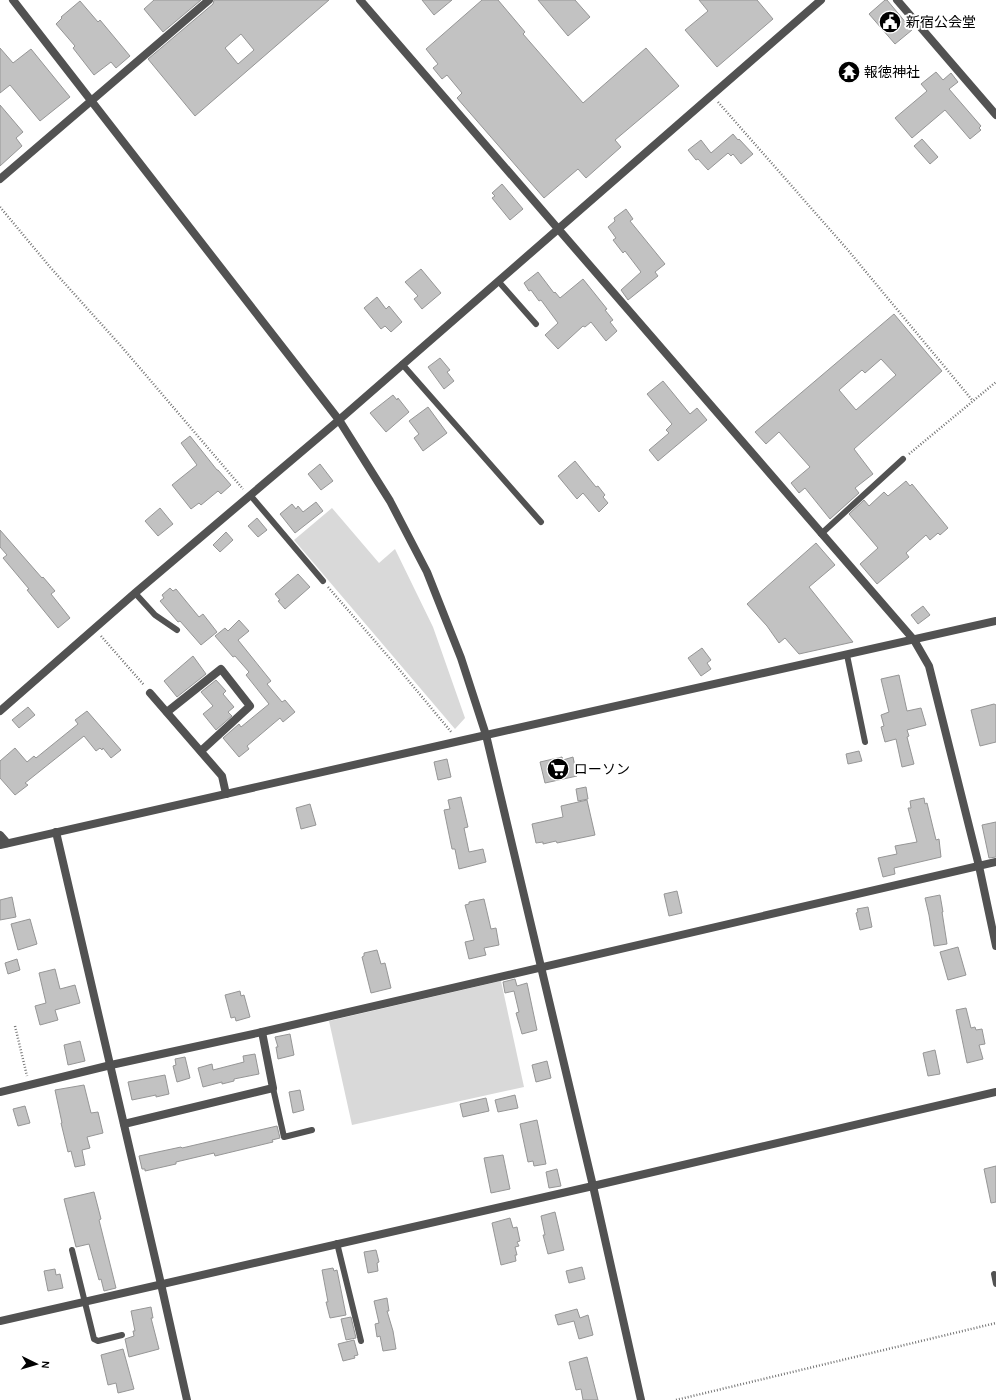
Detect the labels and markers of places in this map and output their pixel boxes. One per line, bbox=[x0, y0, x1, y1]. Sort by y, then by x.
public building icon: 新宿公会堂 bbox=[877, 9, 903, 35]
place label: 新宿公会堂 bbox=[906, 14, 976, 31]
temple icon: 報徳神社 bbox=[836, 59, 862, 85]
place label: 報徳神社 bbox=[864, 64, 920, 81]
supermarket icon: ローソン bbox=[545, 756, 571, 782]
place label: ローソン bbox=[574, 761, 630, 778]

